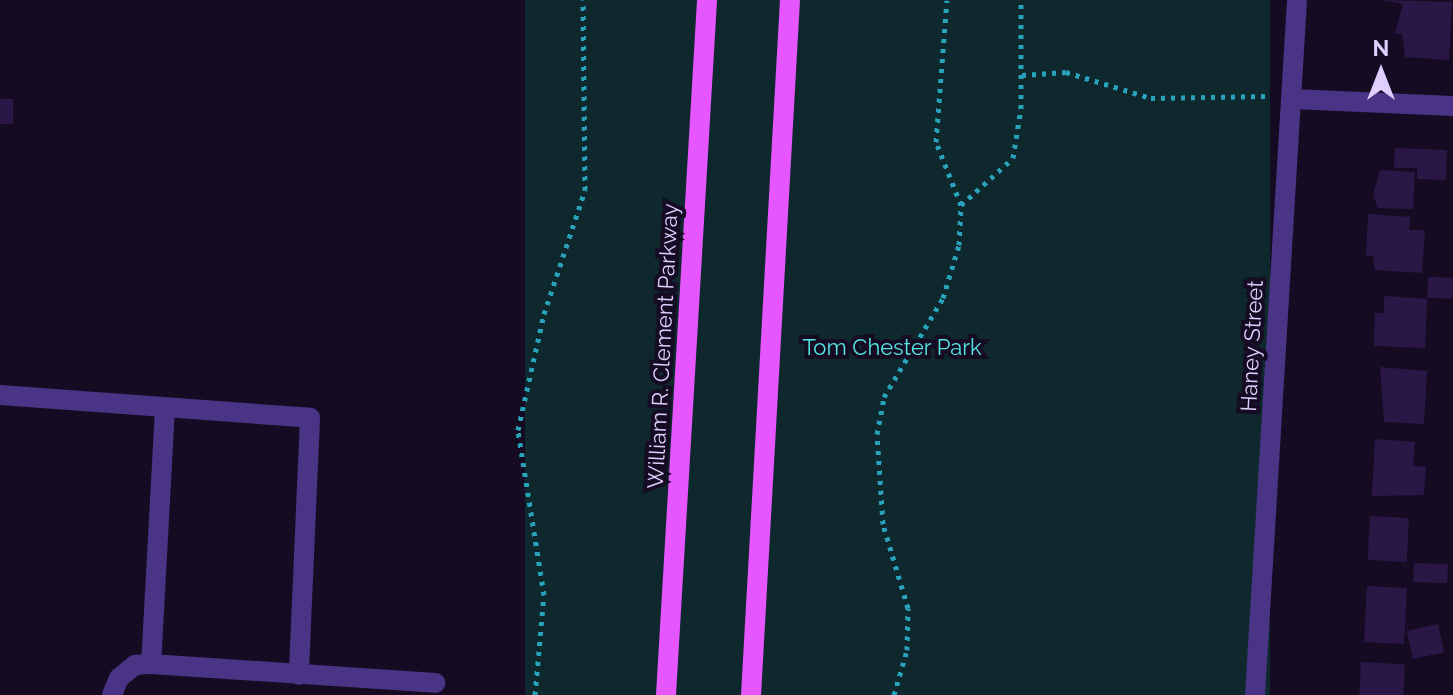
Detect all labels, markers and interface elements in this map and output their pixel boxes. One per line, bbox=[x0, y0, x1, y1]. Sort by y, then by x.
north arrow bbox=[1341, 32, 1421, 112]
text: N bbox=[1373, 35, 1389, 61]
street label: William R. Clement Parkway bbox=[642, 203, 684, 489]
street label: Haney Street bbox=[1235, 279, 1269, 413]
park label: Tom Chester Park bbox=[802, 335, 982, 361]

